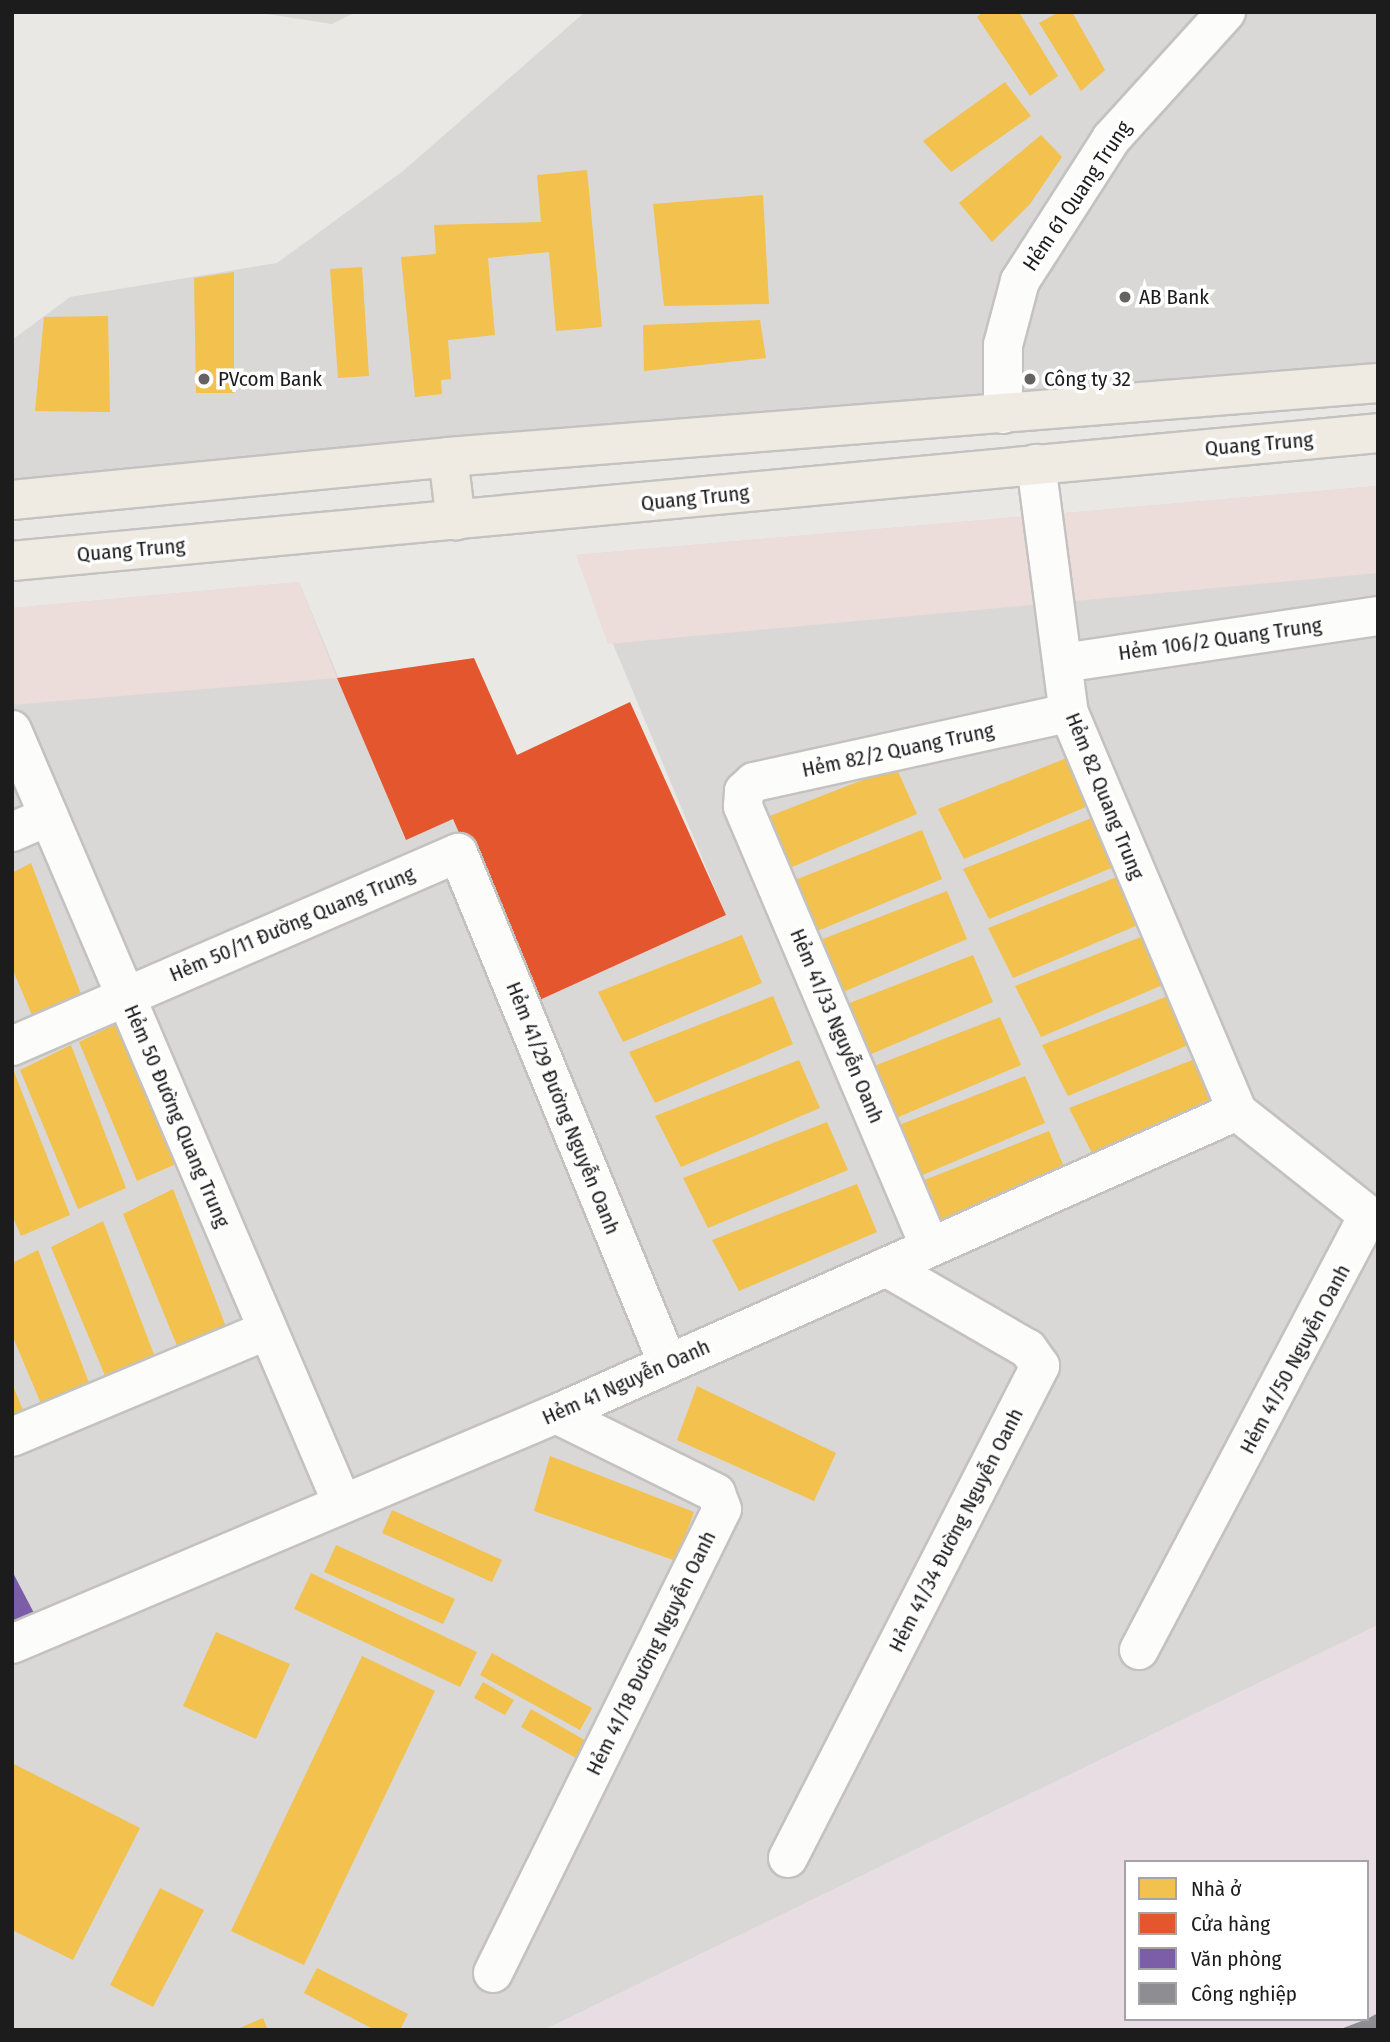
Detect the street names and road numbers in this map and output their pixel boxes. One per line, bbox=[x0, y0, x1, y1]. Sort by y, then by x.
street label: Hẻm 61 Quang Trung bbox=[1017, 116, 1137, 276]
street label: Quang Trung bbox=[1204, 427, 1314, 461]
street label: Quang Trung bbox=[640, 480, 750, 516]
street label: Quang Trung bbox=[76, 533, 186, 567]
street label: Hẻm 106/2 Quang Trung bbox=[1117, 612, 1323, 666]
street label: Hẻm 82 Quang Trung bbox=[1060, 709, 1150, 883]
street label: Hẻm 82/2 Quang Trung bbox=[800, 717, 996, 783]
street label: Hẻm 50/11 Đường Quang Trung bbox=[166, 861, 418, 987]
street label: Hẻm 41/33 Nguyễn Oanh bbox=[785, 925, 889, 1127]
street label: Hẻm 41/29 Đường Nguyễn Oanh bbox=[501, 978, 625, 1238]
street label: Hẻm 50 Đường Quang Trung bbox=[119, 1001, 235, 1231]
street label: Hẻm 41/50 Nguyễn Oanh bbox=[1234, 1260, 1356, 1458]
street label: Hẻm 41 Nguyễn Oanh bbox=[538, 1334, 714, 1430]
street label: Hẻm 41/34 Đường Nguyễn Oanh bbox=[883, 1404, 1029, 1656]
street label: Hẻm 41/18 Đường Nguyễn Oanh bbox=[581, 1527, 721, 1779]

